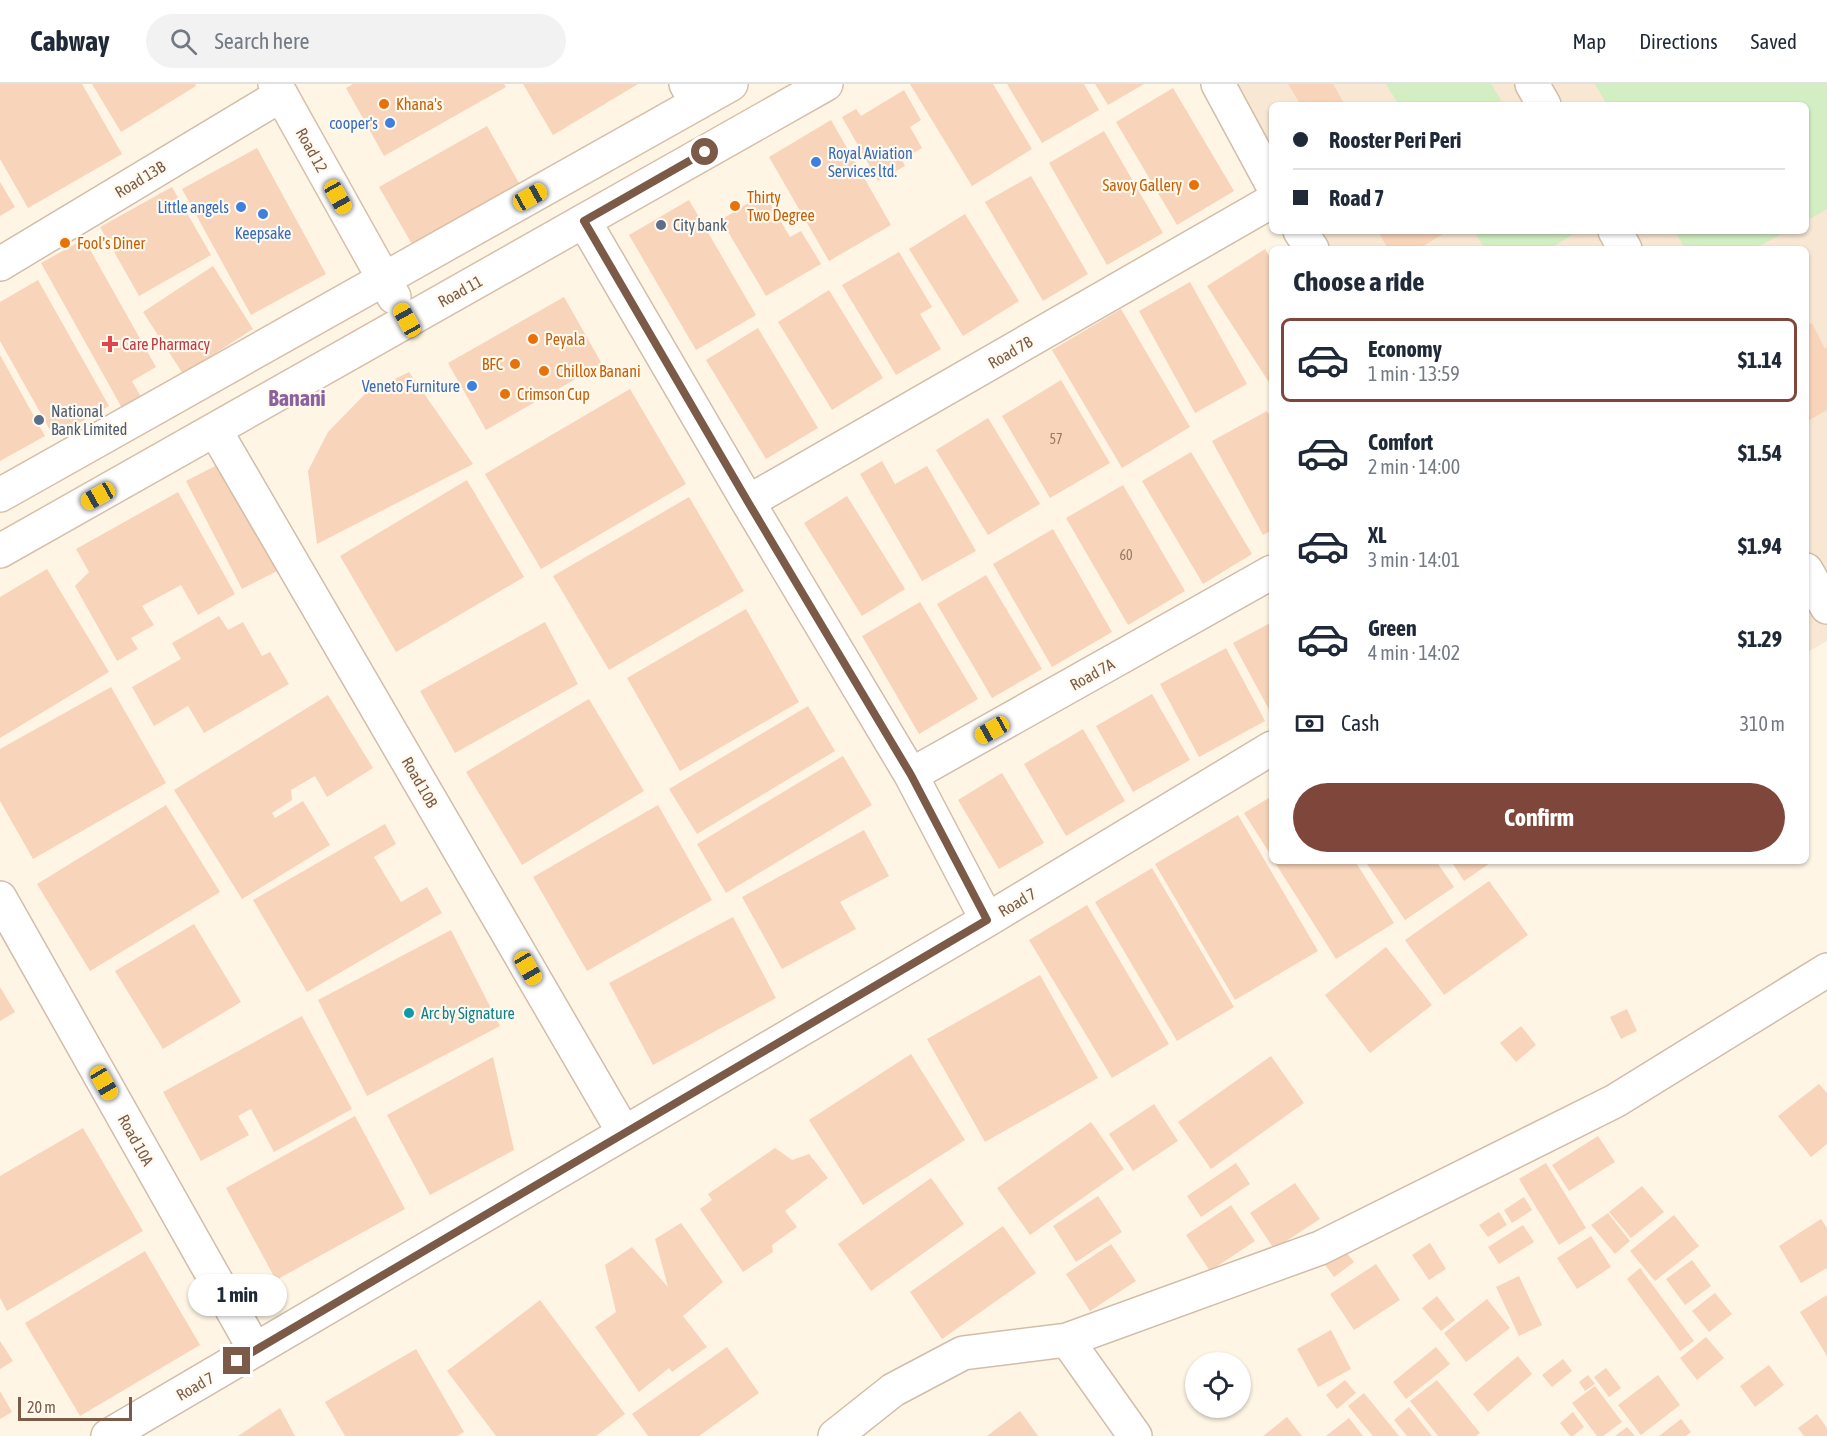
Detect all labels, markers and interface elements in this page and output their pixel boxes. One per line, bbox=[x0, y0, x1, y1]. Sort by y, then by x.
search box bbox=[146, 14, 566, 68]
text: Cabway bbox=[30, 25, 110, 57]
icon: search bbox=[167, 25, 200, 58]
text: Search here bbox=[215, 28, 310, 54]
text: Map bbox=[1572, 29, 1606, 53]
text: Directions bbox=[1639, 29, 1718, 53]
text: Saved bbox=[1751, 29, 1797, 53]
place label: Khana's bbox=[396, 95, 443, 113]
marker: Khana's bbox=[377, 97, 391, 111]
place label: cooper's bbox=[329, 114, 378, 133]
marker: cooper's bbox=[383, 116, 397, 130]
street label: Road 12 bbox=[293, 125, 331, 175]
text: Rooster Peri Peri bbox=[1329, 127, 1461, 153]
route start bbox=[691, 138, 718, 165]
place label: Royal Aviation Services ltd. bbox=[828, 144, 913, 180]
marker: Royal Aviation Services ltd. bbox=[809, 155, 823, 169]
street label: Road 13B bbox=[112, 157, 169, 201]
place label: Savoy Gallery bbox=[1102, 176, 1182, 195]
car bbox=[321, 177, 355, 217]
marker: Savoy Gallery bbox=[1187, 178, 1201, 192]
car bbox=[510, 180, 550, 214]
text: Road 7 bbox=[1329, 185, 1384, 211]
place label: Thirty Two Degree bbox=[747, 188, 815, 225]
place label: Little angels bbox=[157, 198, 229, 217]
marker: Thirty Two Degree bbox=[728, 199, 742, 213]
marker: Little angels bbox=[234, 200, 248, 214]
marker: Keepsake bbox=[256, 207, 270, 221]
place label: City bank bbox=[673, 216, 727, 235]
marker: City bank bbox=[654, 218, 668, 232]
place label: Keepsake bbox=[235, 224, 291, 243]
place label: Fool's Diner bbox=[77, 234, 146, 252]
marker: Fool's Diner bbox=[58, 236, 72, 250]
text: Choose a ride bbox=[1293, 266, 1425, 297]
street label: Road 11 bbox=[435, 272, 485, 310]
car bbox=[390, 300, 424, 340]
place label: Peyala bbox=[545, 330, 585, 349]
marker: Peyala bbox=[526, 332, 540, 346]
street label: Road 7B bbox=[985, 332, 1036, 372]
icon: car bbox=[1296, 333, 1350, 387]
place label: Care Pharmacy bbox=[122, 335, 210, 354]
text: Economy bbox=[1368, 336, 1442, 362]
marker: Care Pharmacy bbox=[103, 337, 117, 351]
text: $1.14 bbox=[1738, 347, 1782, 373]
place label: BFC bbox=[482, 355, 503, 373]
marker: BFC bbox=[508, 357, 522, 371]
place label: Chillox Banani bbox=[556, 362, 641, 380]
text: 1 min · 13:59 bbox=[1368, 362, 1460, 385]
marker: Chillox Banani bbox=[537, 364, 551, 378]
place label: Veneto Furniture bbox=[362, 377, 460, 395]
marker: Veneto Furniture bbox=[465, 379, 479, 393]
district label: Banani bbox=[268, 385, 326, 411]
place label: Crimson Cup bbox=[517, 385, 590, 404]
marker: Crimson Cup bbox=[498, 387, 512, 401]
place label: National Bank Limited bbox=[51, 402, 127, 438]
marker: National Bank Limited bbox=[32, 413, 46, 427]
icon: car bbox=[1296, 426, 1350, 480]
text: Comfort bbox=[1368, 429, 1433, 455]
house number: 57 bbox=[1049, 431, 1063, 447]
text: $1.54 bbox=[1738, 440, 1782, 466]
text: 2 min · 14:00 bbox=[1368, 455, 1460, 478]
car bbox=[78, 479, 118, 513]
icon: car bbox=[1296, 519, 1350, 573]
text: XL bbox=[1368, 522, 1386, 548]
text: $1.94 bbox=[1738, 533, 1782, 559]
house number: 60 bbox=[1119, 547, 1133, 563]
text: 3 min · 14:01 bbox=[1368, 548, 1460, 571]
icon: car bbox=[1296, 612, 1350, 666]
text: Green bbox=[1368, 615, 1417, 641]
text: $1.29 bbox=[1738, 626, 1782, 652]
text: 4 min · 14:02 bbox=[1368, 641, 1460, 664]
street label: Road 7A bbox=[1067, 654, 1118, 694]
icon: cash bbox=[1293, 707, 1326, 740]
text: Cash bbox=[1341, 710, 1380, 736]
text: 310 m bbox=[1740, 712, 1785, 735]
car bbox=[972, 713, 1012, 747]
street label: Road 10B bbox=[398, 754, 442, 811]
button: Confirm bbox=[1293, 783, 1785, 852]
street label: Road 7 bbox=[995, 884, 1039, 920]
car bbox=[511, 948, 545, 988]
place label: Arc by Signature bbox=[421, 1004, 515, 1023]
marker: Arc by Signature bbox=[402, 1006, 416, 1020]
car bbox=[87, 1063, 121, 1103]
street label: Road 10A bbox=[115, 1111, 157, 1169]
callout: 1 min bbox=[188, 1274, 286, 1316]
text: 1 min bbox=[217, 1283, 258, 1306]
route end bbox=[223, 1347, 250, 1374]
map controls bbox=[1185, 1352, 1251, 1418]
button: locate bbox=[1185, 1352, 1251, 1418]
street label: Road 7 bbox=[173, 1368, 217, 1404]
scale bar bbox=[18, 1394, 132, 1422]
text: 20 m bbox=[27, 1398, 56, 1416]

